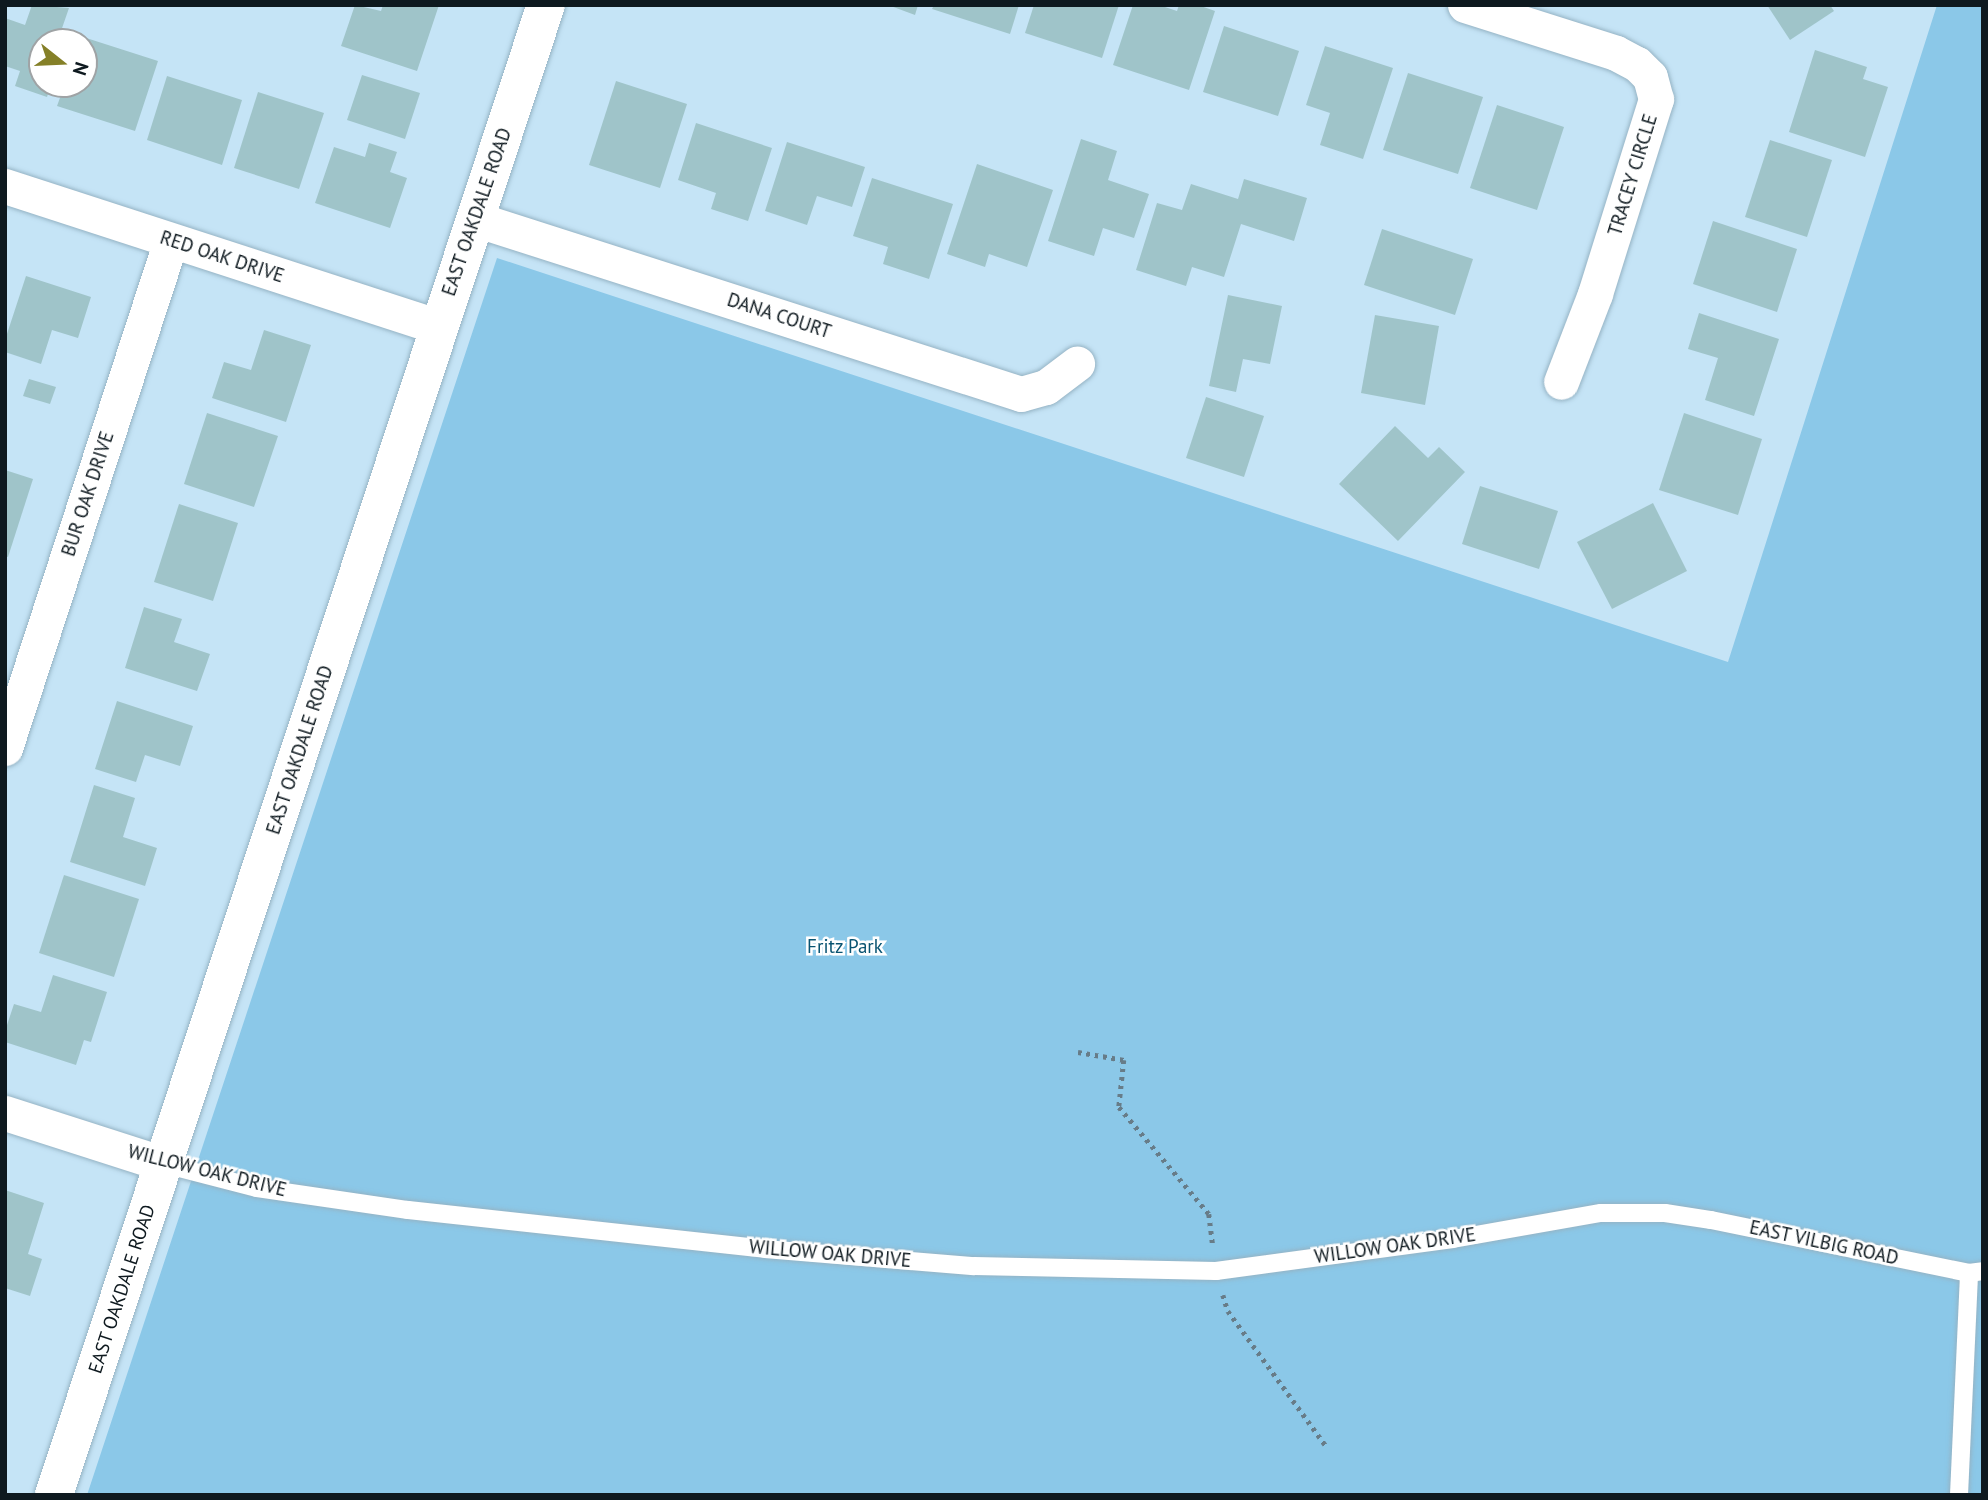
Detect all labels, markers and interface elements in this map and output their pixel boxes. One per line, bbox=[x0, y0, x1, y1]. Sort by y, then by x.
north arrow bbox=[28, 28, 98, 98]
text: N bbox=[68, 59, 94, 79]
street label: TRACEY CIRCLE bbox=[1604, 111, 1662, 239]
street label: EAST OAKDALE ROAD bbox=[437, 125, 517, 299]
street label: RED OAK DRIVE bbox=[157, 226, 287, 288]
street label: DANA COURT bbox=[724, 288, 834, 344]
street label: BUR OAK DRIVE bbox=[57, 428, 119, 560]
street label: EAST OAKDALE ROAD bbox=[262, 662, 338, 838]
park label: Fritz Park bbox=[807, 936, 883, 958]
street label: WILLOW OAK DRIVE bbox=[125, 1140, 289, 1202]
street label: EAST OAKDALE ROAD bbox=[84, 1201, 160, 1377]
street label: EAST VILBIG ROAD bbox=[1747, 1216, 1901, 1270]
street label: WILLOW OAK DRIVE bbox=[1312, 1223, 1478, 1269]
street label: WILLOW OAK DRIVE bbox=[748, 1236, 912, 1272]

